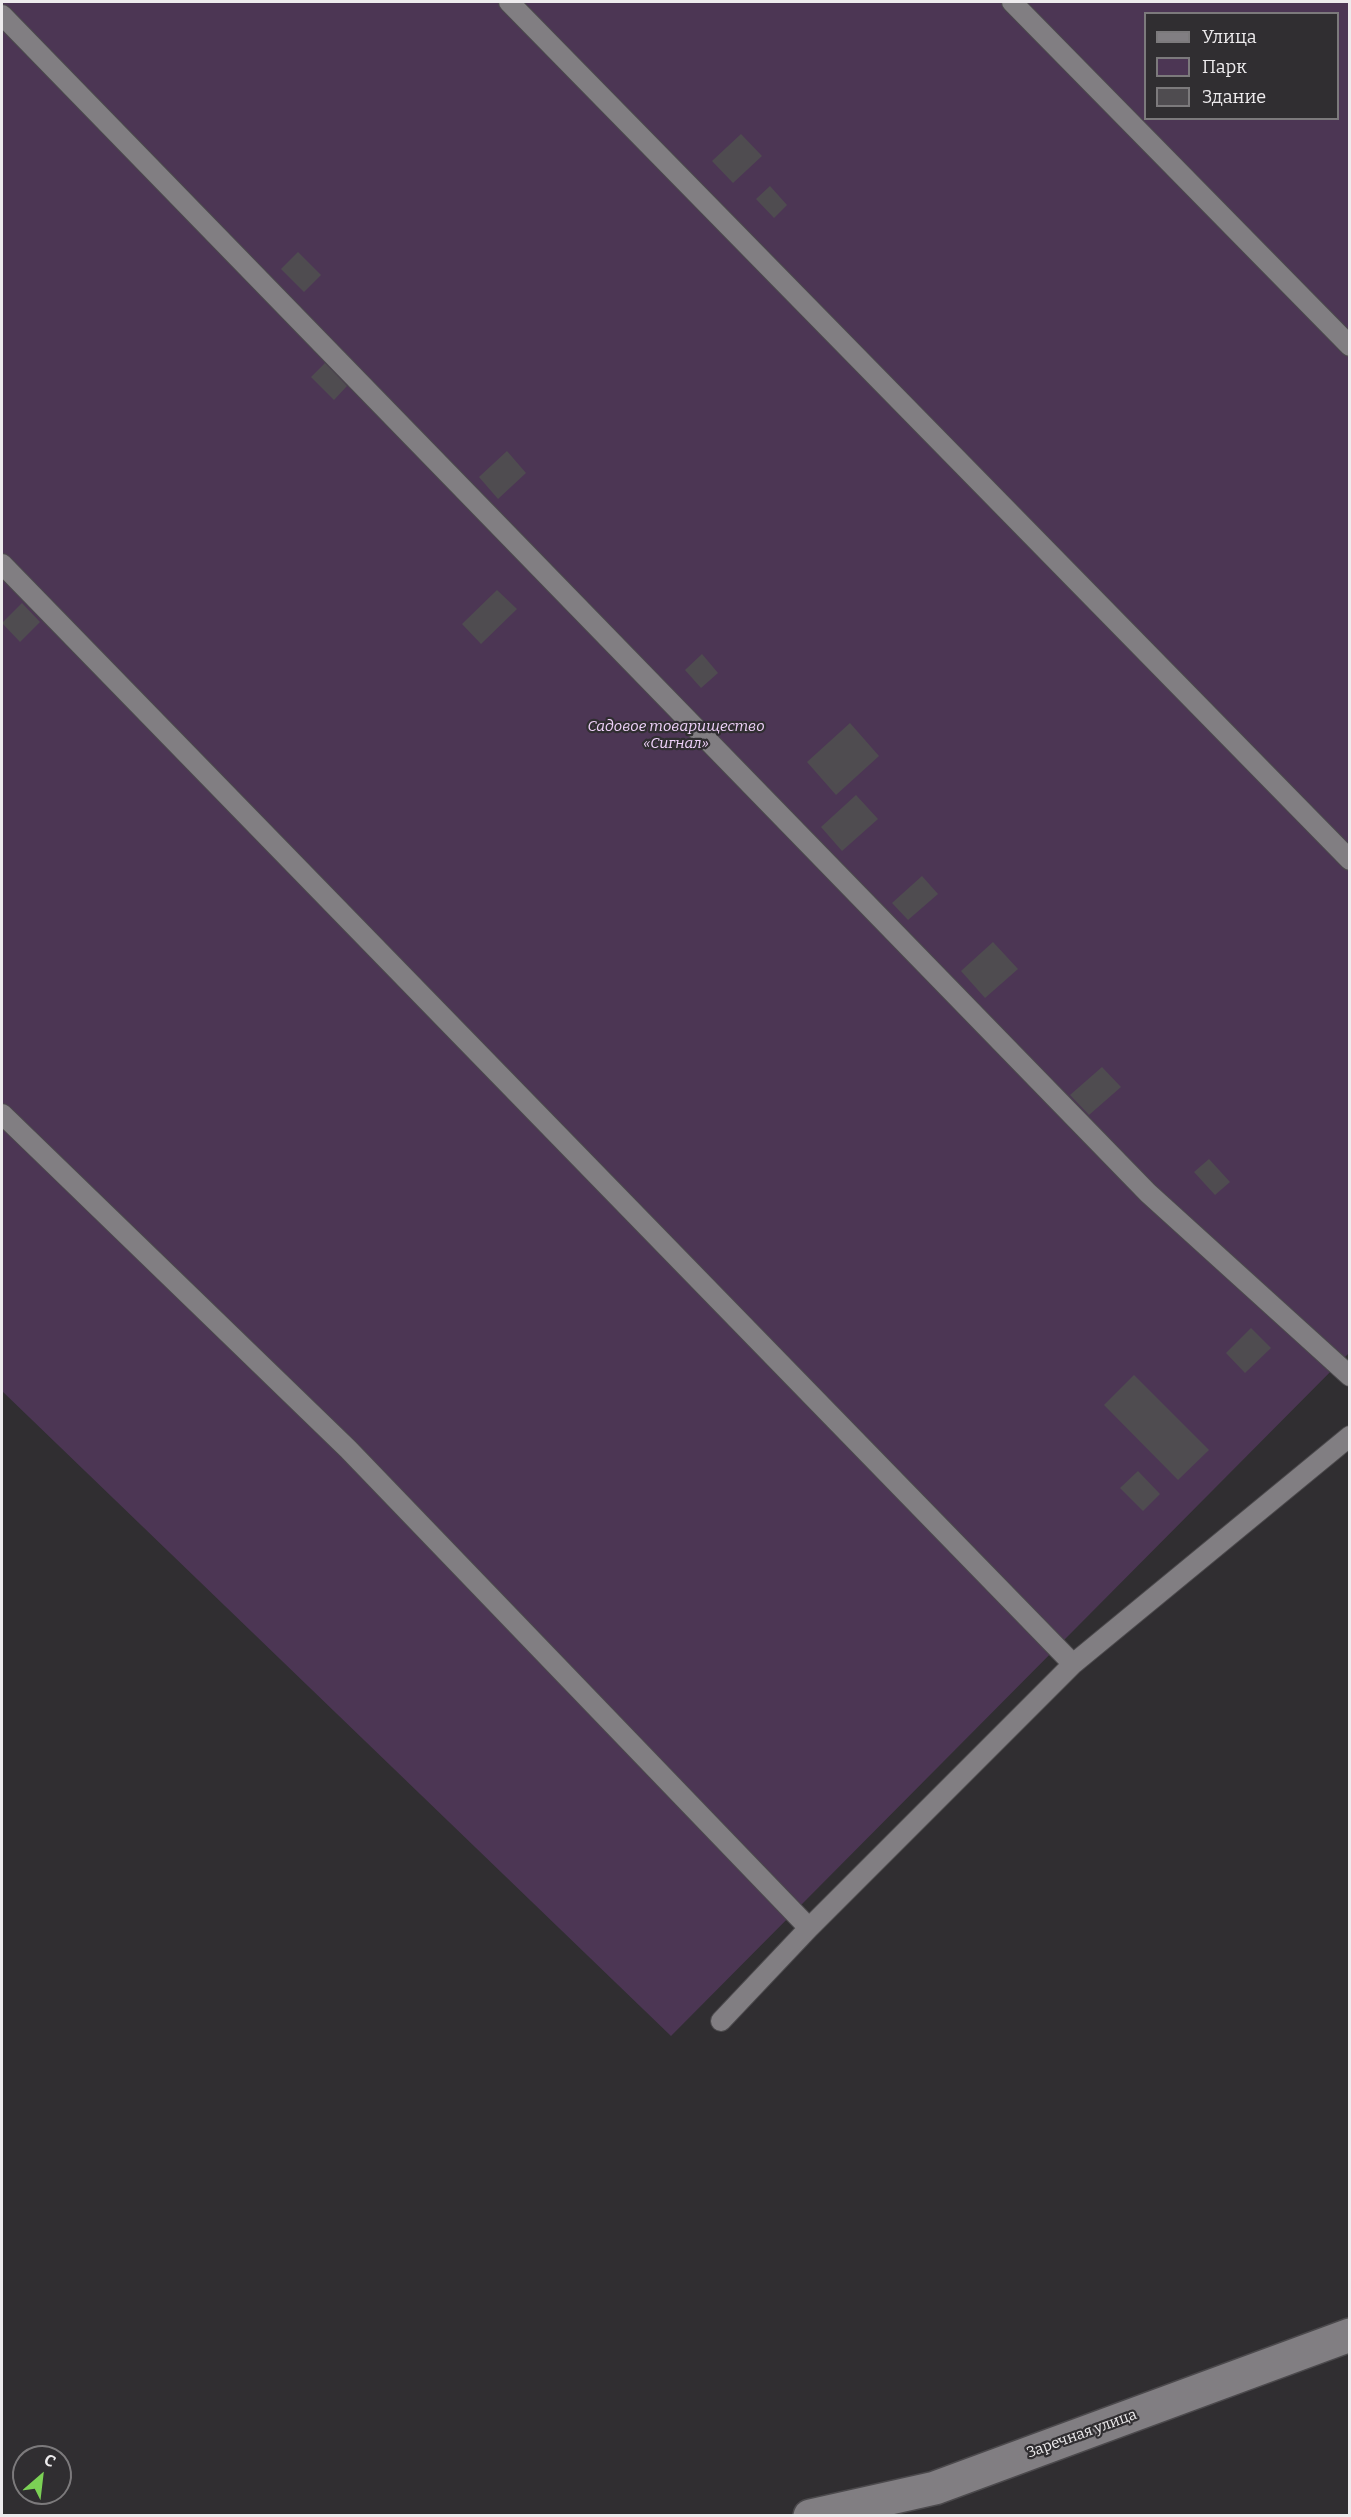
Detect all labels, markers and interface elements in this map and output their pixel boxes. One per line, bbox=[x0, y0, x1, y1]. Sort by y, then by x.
legend bbox=[1144, 12, 1339, 120]
text: Улица bbox=[1202, 26, 1257, 48]
text: Парк bbox=[1202, 56, 1247, 78]
text: Здание bbox=[1202, 86, 1266, 108]
park label: Садовое товарищество «Сигнал» bbox=[587, 718, 765, 753]
street label: Заречная улица bbox=[1025, 2406, 1139, 2462]
north arrow bbox=[12, 2445, 72, 2505]
text: С bbox=[41, 2450, 59, 2471]

